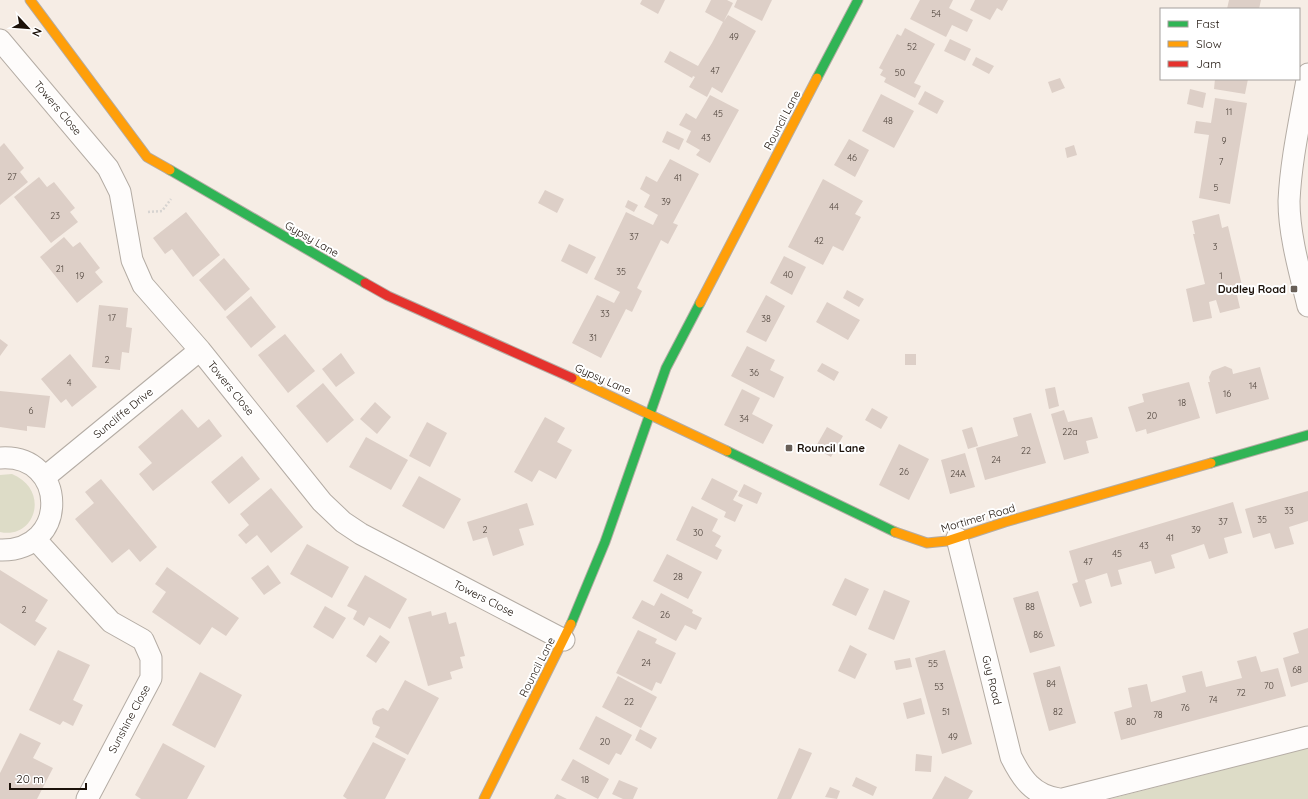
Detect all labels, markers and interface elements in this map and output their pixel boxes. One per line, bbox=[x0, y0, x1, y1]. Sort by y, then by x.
north arrow bbox=[8, 8, 48, 48]
house number: 54 bbox=[931, 8, 941, 19]
legend bbox=[1160, 8, 1300, 80]
text: Fast bbox=[1196, 16, 1220, 31]
text: N bbox=[29, 26, 45, 39]
house number: 49 bbox=[729, 31, 739, 42]
text: Slow bbox=[1196, 36, 1222, 51]
house number: 52 bbox=[907, 41, 917, 52]
text: Jam bbox=[1196, 56, 1221, 71]
house number: 47 bbox=[710, 65, 720, 76]
house number: 50 bbox=[895, 67, 905, 78]
street label: Towers Close bbox=[31, 78, 85, 138]
street label: Rouncil Lane bbox=[760, 88, 804, 152]
house number: 11 bbox=[1226, 106, 1232, 117]
house number: 45 bbox=[713, 108, 723, 119]
house number: 48 bbox=[883, 115, 893, 126]
house number: 43 bbox=[701, 132, 711, 143]
house number: 9 bbox=[1221, 135, 1227, 146]
house number: 46 bbox=[847, 152, 857, 163]
house number: 7 bbox=[1219, 156, 1224, 167]
house number: 27 bbox=[7, 171, 17, 182]
house number: 41 bbox=[674, 172, 682, 183]
house number: 5 bbox=[1214, 182, 1219, 193]
house number: 39 bbox=[661, 196, 671, 207]
house number: 44 bbox=[829, 201, 839, 212]
house number: 23 bbox=[50, 210, 60, 221]
street label: Gypsy Lane bbox=[282, 218, 342, 260]
house number: 37 bbox=[629, 231, 639, 242]
house number: 42 bbox=[814, 235, 824, 246]
house number: 3 bbox=[1213, 241, 1218, 252]
house number: 21 bbox=[56, 263, 64, 274]
house number: 35 bbox=[616, 266, 626, 277]
house number: 40 bbox=[783, 269, 793, 280]
house number: 19 bbox=[76, 270, 84, 281]
house number: 1 bbox=[1219, 270, 1223, 281]
place label: Dudley Road bbox=[1218, 282, 1286, 296]
marker: Dudley Road bbox=[1289, 284, 1299, 294]
house number: 33 bbox=[600, 308, 610, 319]
house number: 17 bbox=[108, 312, 116, 323]
house number: 38 bbox=[761, 313, 771, 324]
house number: 31 bbox=[589, 332, 597, 343]
house number: 2 bbox=[105, 354, 110, 365]
street label: Towers Close bbox=[205, 358, 257, 418]
street label: Gypsy Lane bbox=[573, 360, 633, 398]
house number: 36 bbox=[749, 367, 759, 378]
house number: 4 bbox=[67, 377, 72, 388]
house number: 14 bbox=[1249, 380, 1257, 391]
street label: Suncliffe Drive bbox=[90, 385, 156, 441]
house number: 16 bbox=[1223, 388, 1231, 399]
house number: 18 bbox=[1178, 397, 1186, 408]
house number: 6 bbox=[29, 405, 34, 416]
house number: 20 bbox=[1147, 410, 1157, 421]
house number: 34 bbox=[739, 413, 749, 424]
house number: 22a bbox=[1062, 426, 1078, 437]
place label: Rouncil Lane bbox=[797, 441, 865, 455]
marker: Rouncil Lane bbox=[784, 443, 794, 453]
house number: 22 bbox=[1021, 445, 1031, 456]
house number: 24 bbox=[991, 454, 1001, 465]
house number: 26 bbox=[899, 466, 909, 477]
house number: 24A bbox=[950, 468, 966, 479]
street label: Mortimer Road bbox=[939, 501, 1017, 535]
house number: 33 bbox=[1284, 505, 1294, 516]
house number: 35 bbox=[1257, 514, 1267, 525]
house number: 37 bbox=[1218, 516, 1228, 527]
house number: 2 bbox=[483, 524, 488, 535]
house number: 39 bbox=[1191, 524, 1201, 535]
house number: 30 bbox=[693, 527, 703, 538]
house number: 41 bbox=[1166, 532, 1174, 543]
house number: 43 bbox=[1139, 540, 1149, 551]
house number: 45 bbox=[1112, 548, 1122, 559]
house number: 47 bbox=[1083, 556, 1093, 567]
house number: 28 bbox=[673, 571, 683, 582]
street label: Towers Close bbox=[451, 577, 517, 619]
house number: 88 bbox=[1025, 601, 1035, 612]
house number: 2 bbox=[22, 604, 27, 615]
house number: 26 bbox=[660, 609, 670, 620]
house number: 86 bbox=[1033, 629, 1043, 640]
street label: Rouncil Lane bbox=[516, 635, 558, 699]
street label: Guy Road bbox=[979, 654, 1005, 706]
house number: 24 bbox=[641, 657, 651, 668]
house number: 55 bbox=[928, 658, 938, 669]
house number: 68 bbox=[1292, 664, 1302, 675]
house number: 84 bbox=[1046, 678, 1056, 689]
house number: 70 bbox=[1264, 680, 1274, 691]
house number: 53 bbox=[934, 681, 944, 692]
street label: Sunshine Close bbox=[105, 682, 153, 756]
house number: 72 bbox=[1236, 687, 1246, 698]
house number: 74 bbox=[1208, 694, 1218, 705]
house number: 22 bbox=[624, 696, 634, 707]
house number: 76 bbox=[1180, 702, 1190, 713]
house number: 51 bbox=[942, 706, 950, 717]
house number: 82 bbox=[1053, 706, 1063, 717]
house number: 78 bbox=[1153, 709, 1163, 720]
house number: 80 bbox=[1126, 716, 1136, 727]
house number: 49 bbox=[948, 731, 958, 742]
house number: 20 bbox=[600, 736, 610, 747]
scale bar bbox=[10, 765, 86, 791]
text: 20 m bbox=[16, 771, 44, 786]
house number: 18 bbox=[581, 774, 589, 785]

